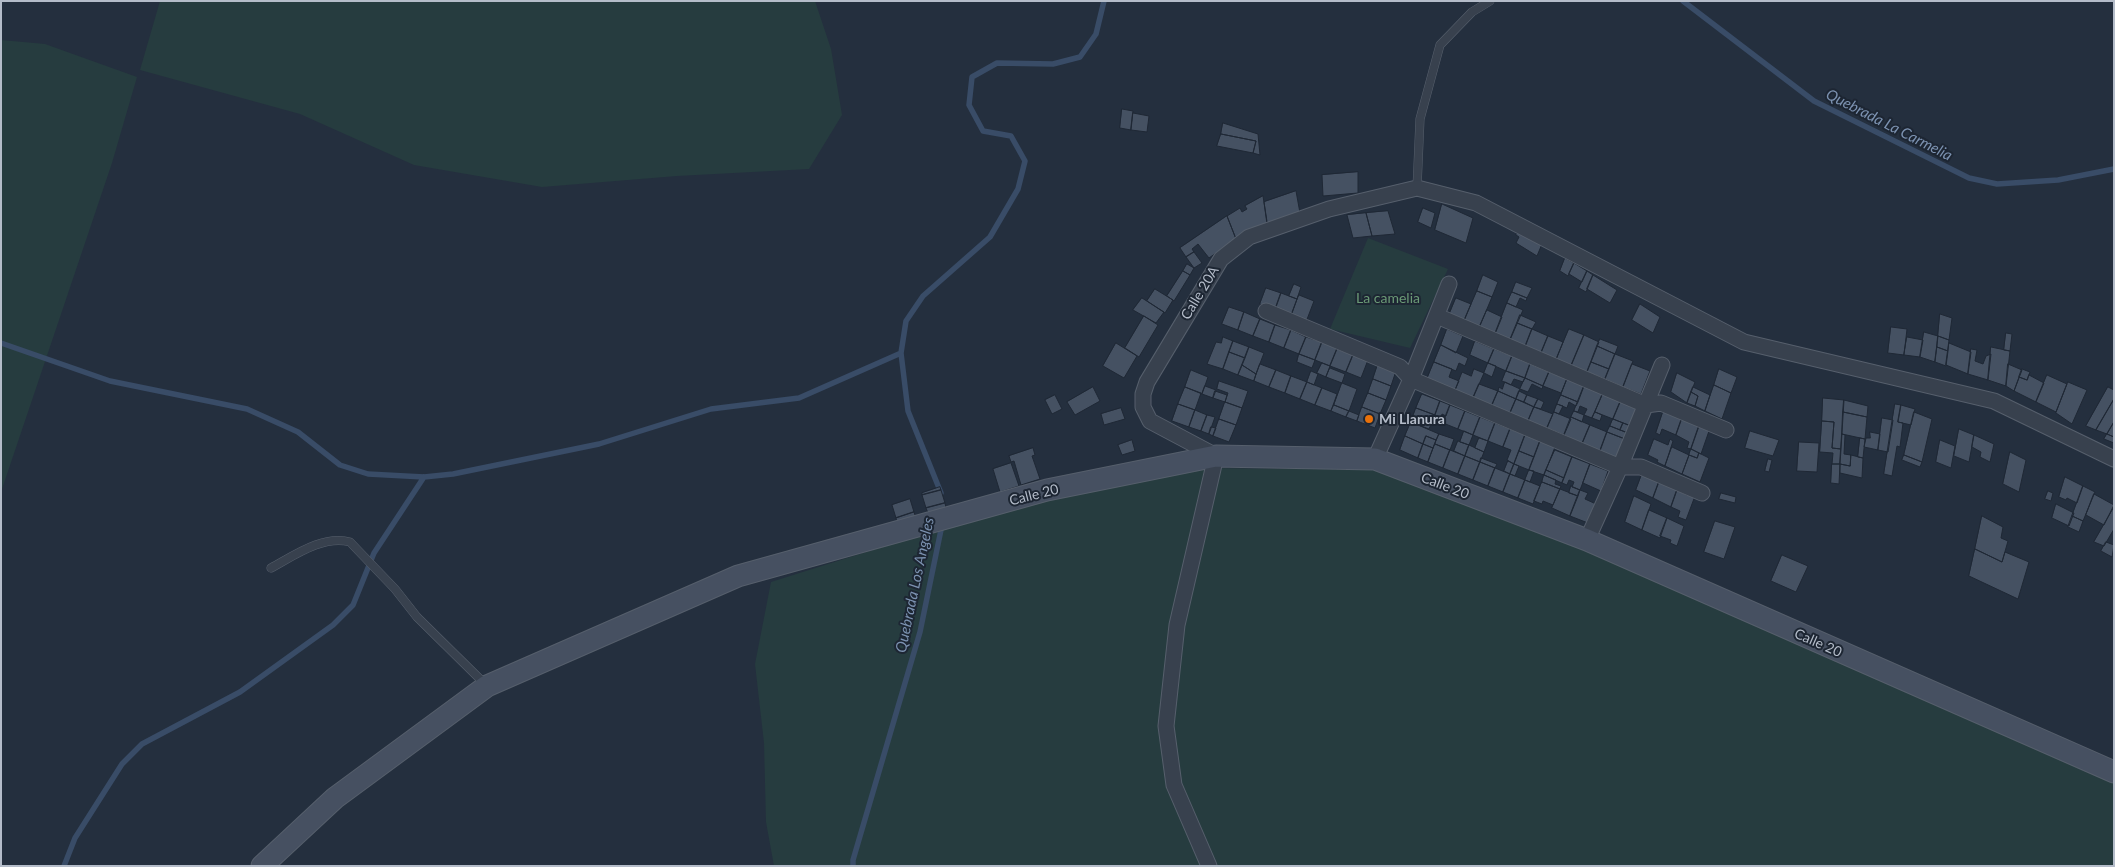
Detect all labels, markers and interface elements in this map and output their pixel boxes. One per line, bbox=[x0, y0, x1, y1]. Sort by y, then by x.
water label: Quebrada La Carmelia bbox=[1823, 85, 1955, 165]
street label: Calle 20A bbox=[1177, 263, 1223, 323]
park label: La camelia bbox=[1356, 290, 1420, 306]
place label: Mi Llanura bbox=[1379, 411, 1445, 427]
marker: Mi Llanura bbox=[1363, 413, 1375, 425]
street label: Calle 20 bbox=[1419, 469, 1471, 503]
street label: Calle 20 bbox=[1008, 481, 1060, 509]
water label: Quebrada Los Angeles bbox=[892, 516, 938, 654]
street label: Calle 20 bbox=[1792, 625, 1844, 661]

